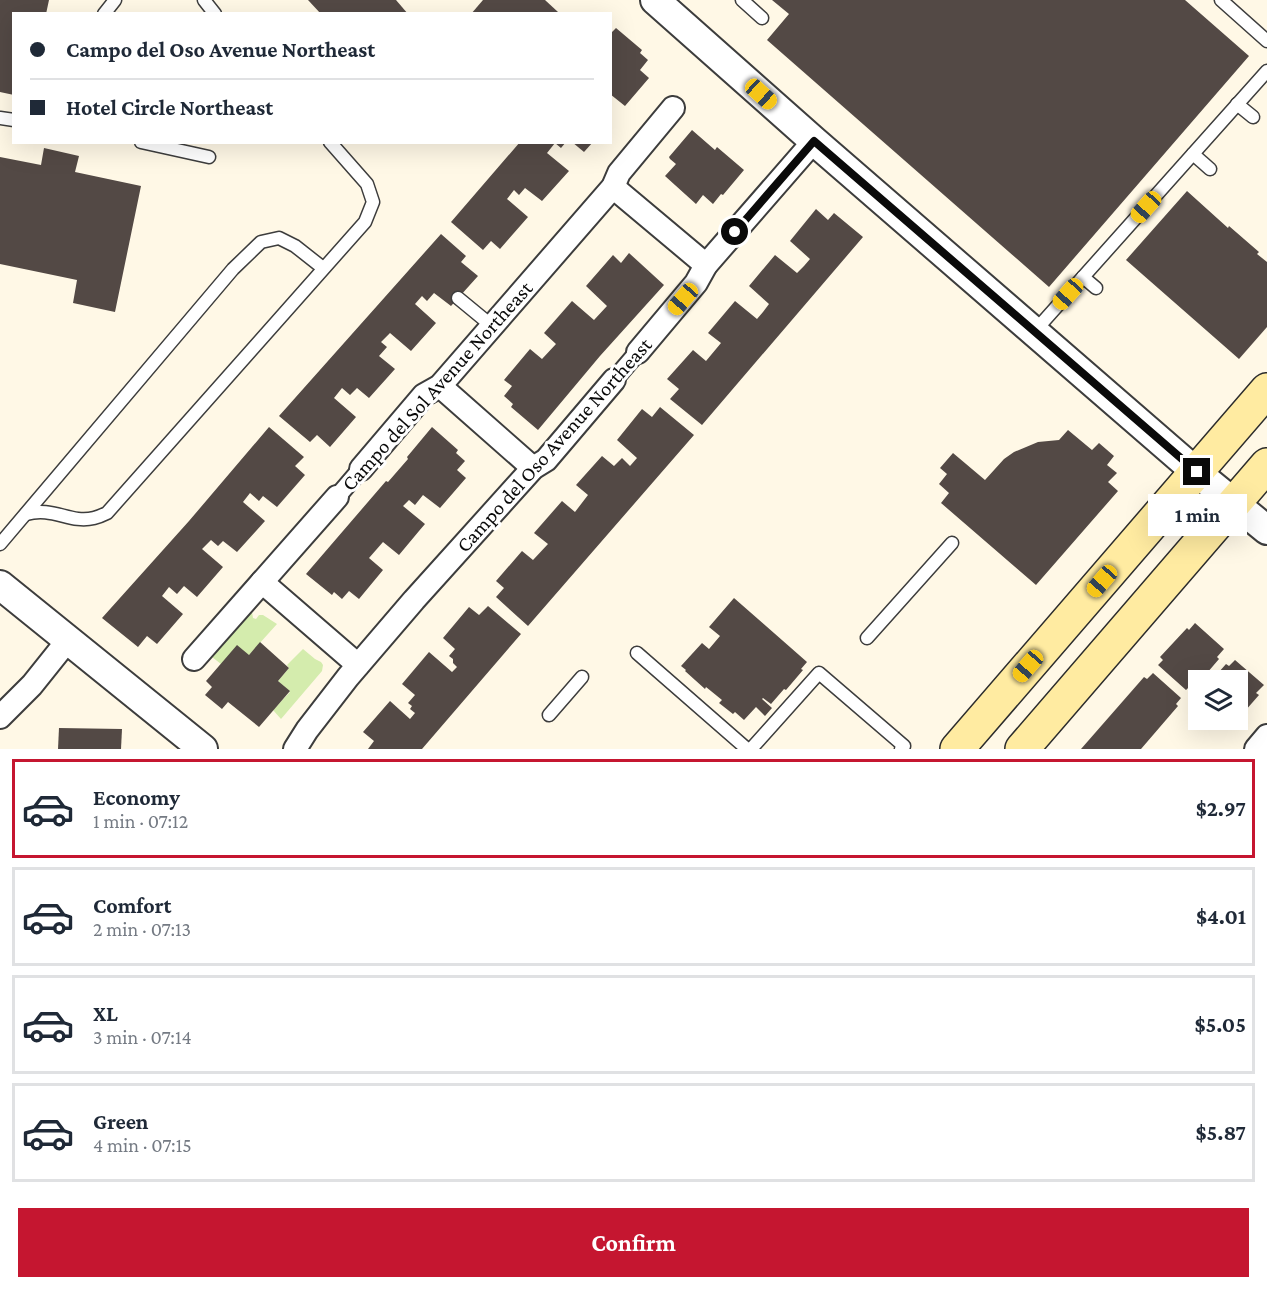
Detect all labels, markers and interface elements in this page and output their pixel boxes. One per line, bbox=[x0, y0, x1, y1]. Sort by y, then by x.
text: Campo del Oso Avenue Northeast bbox=[66, 37, 375, 62]
car bbox=[742, 75, 780, 113]
text: Hotel Circle Northeast bbox=[66, 95, 273, 120]
car bbox=[1127, 188, 1165, 226]
route start bbox=[721, 218, 748, 245]
car bbox=[1049, 275, 1087, 313]
street label: Campo del Sol Avenue Northeast bbox=[337, 276, 538, 496]
car bbox=[664, 280, 702, 318]
street label: Campo del Oso Avenue Northeast bbox=[451, 332, 657, 557]
route end bbox=[1183, 458, 1210, 485]
callout: 1 min bbox=[1148, 493, 1246, 535]
text: 1 min bbox=[1175, 504, 1220, 526]
car bbox=[1083, 562, 1121, 600]
car bbox=[1009, 647, 1047, 685]
map controls bbox=[1188, 670, 1248, 730]
button: layers bbox=[1188, 670, 1248, 730]
icon: car bbox=[21, 782, 75, 836]
text: Economy bbox=[93, 785, 180, 810]
text: $2.97 bbox=[1196, 796, 1246, 821]
text: 1 min · 07:12 bbox=[93, 810, 188, 832]
icon: car bbox=[21, 890, 75, 944]
text: Comfort bbox=[93, 893, 171, 918]
text: $4.01 bbox=[1196, 904, 1246, 929]
text: 2 min · 07:13 bbox=[93, 918, 191, 940]
icon: car bbox=[21, 998, 75, 1052]
text: XL bbox=[93, 1001, 118, 1026]
text: $5.05 bbox=[1195, 1012, 1246, 1037]
text: 3 min · 07:14 bbox=[93, 1026, 192, 1048]
icon: car bbox=[21, 1106, 75, 1160]
text: Green bbox=[93, 1109, 149, 1134]
text: $5.87 bbox=[1196, 1120, 1246, 1145]
text: 4 min · 07:15 bbox=[93, 1134, 192, 1156]
button: Confirm bbox=[18, 1208, 1249, 1277]

